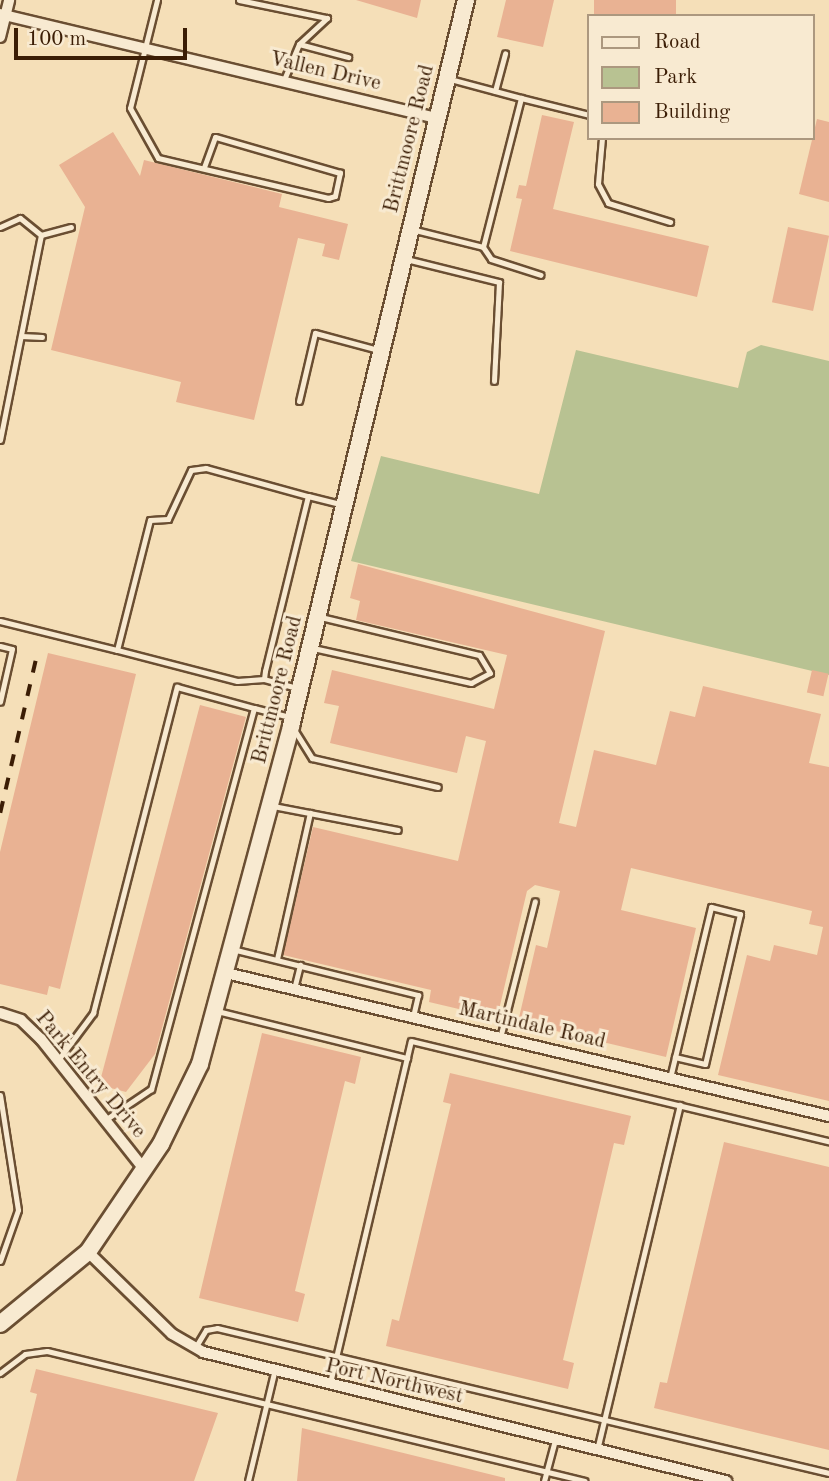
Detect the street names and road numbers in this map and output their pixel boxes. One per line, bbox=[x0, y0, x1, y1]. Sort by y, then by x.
street label: Vallen Drive bbox=[267, 47, 383, 97]
street label: Brittmoore Road bbox=[379, 62, 441, 216]
street label: Brittmoore Road bbox=[247, 613, 309, 767]
street label: Martindale Road bbox=[456, 997, 608, 1055]
street label: Park Entry Drive bbox=[29, 1006, 151, 1144]
street label: Port Northwest bbox=[323, 1354, 465, 1410]

